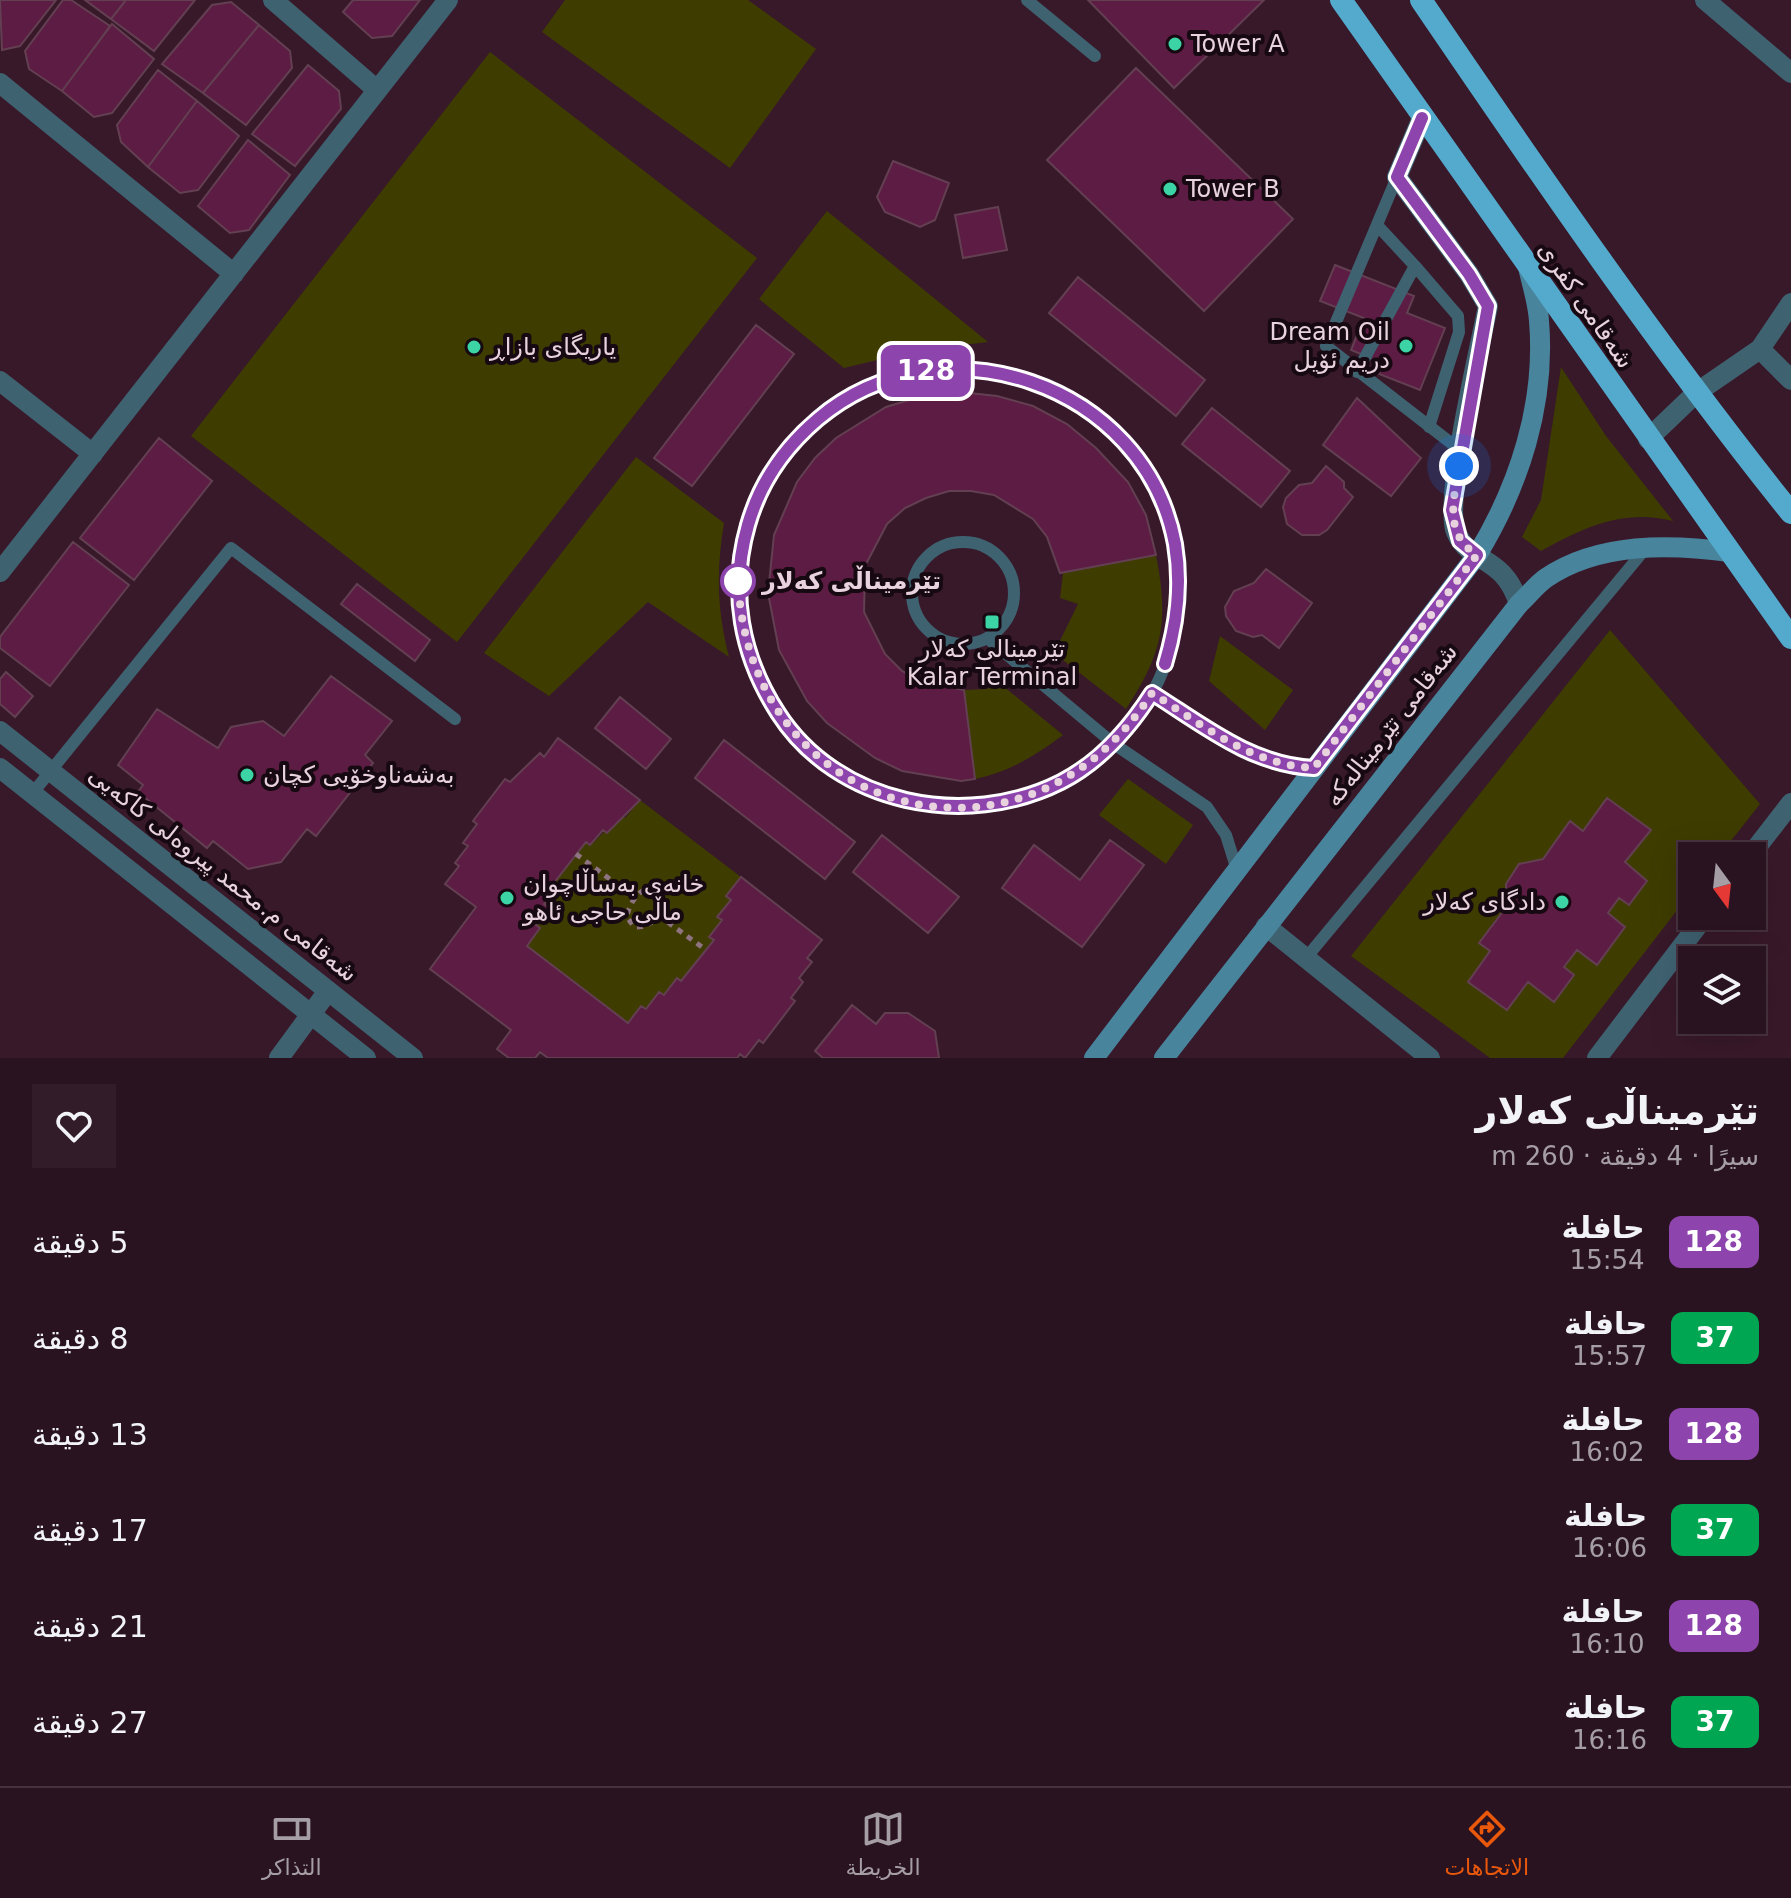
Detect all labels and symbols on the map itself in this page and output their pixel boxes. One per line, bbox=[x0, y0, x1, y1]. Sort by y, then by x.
place label: Tower A bbox=[1190, 30, 1285, 58]
marker: Tower A bbox=[1166, 35, 1184, 53]
place label: Tower B bbox=[1185, 175, 1280, 203]
marker: Tower B bbox=[1161, 180, 1179, 198]
street label: شەقامی کفری bbox=[1532, 236, 1640, 374]
place label: Dream Oil دریم ئۆیل bbox=[1269, 318, 1390, 374]
place label: یاریگای بازاڕ bbox=[489, 333, 616, 361]
marker: Dream Oil دریم ئۆیل bbox=[1397, 337, 1415, 355]
marker: یاریگای بازاڕ bbox=[465, 338, 483, 356]
line badge: 128 bbox=[880, 345, 972, 397]
your location bbox=[1439, 446, 1479, 486]
marker: تێرمیناڵی کەلار bbox=[721, 564, 755, 598]
place label: تێرمیناڵی کەلار bbox=[761, 565, 941, 595]
marker: تێرمینالی کەلار Kalar Terminal bbox=[983, 613, 1001, 631]
place label: تێرمینالی کەلار Kalar Terminal bbox=[907, 635, 1077, 691]
street label: شەقامی تێرمینالەکە bbox=[1319, 638, 1463, 812]
street label: شەقامی م.محمد پیروەلی کاکەیی bbox=[83, 760, 363, 988]
place label: بەشەناوخۆیی کچان bbox=[263, 761, 455, 789]
marker: بەشەناوخۆیی کچان bbox=[238, 766, 256, 784]
north arrow bbox=[1678, 842, 1766, 930]
place label: خانەی بەساڵاچوان ماڵی حاجی ئاهو bbox=[522, 868, 704, 926]
place label: دادگای کەلار bbox=[1422, 888, 1546, 916]
marker: خانەی بەساڵاچوان ماڵی حاجی ئاهو bbox=[498, 889, 516, 907]
marker: دادگای کەلار bbox=[1553, 893, 1571, 911]

